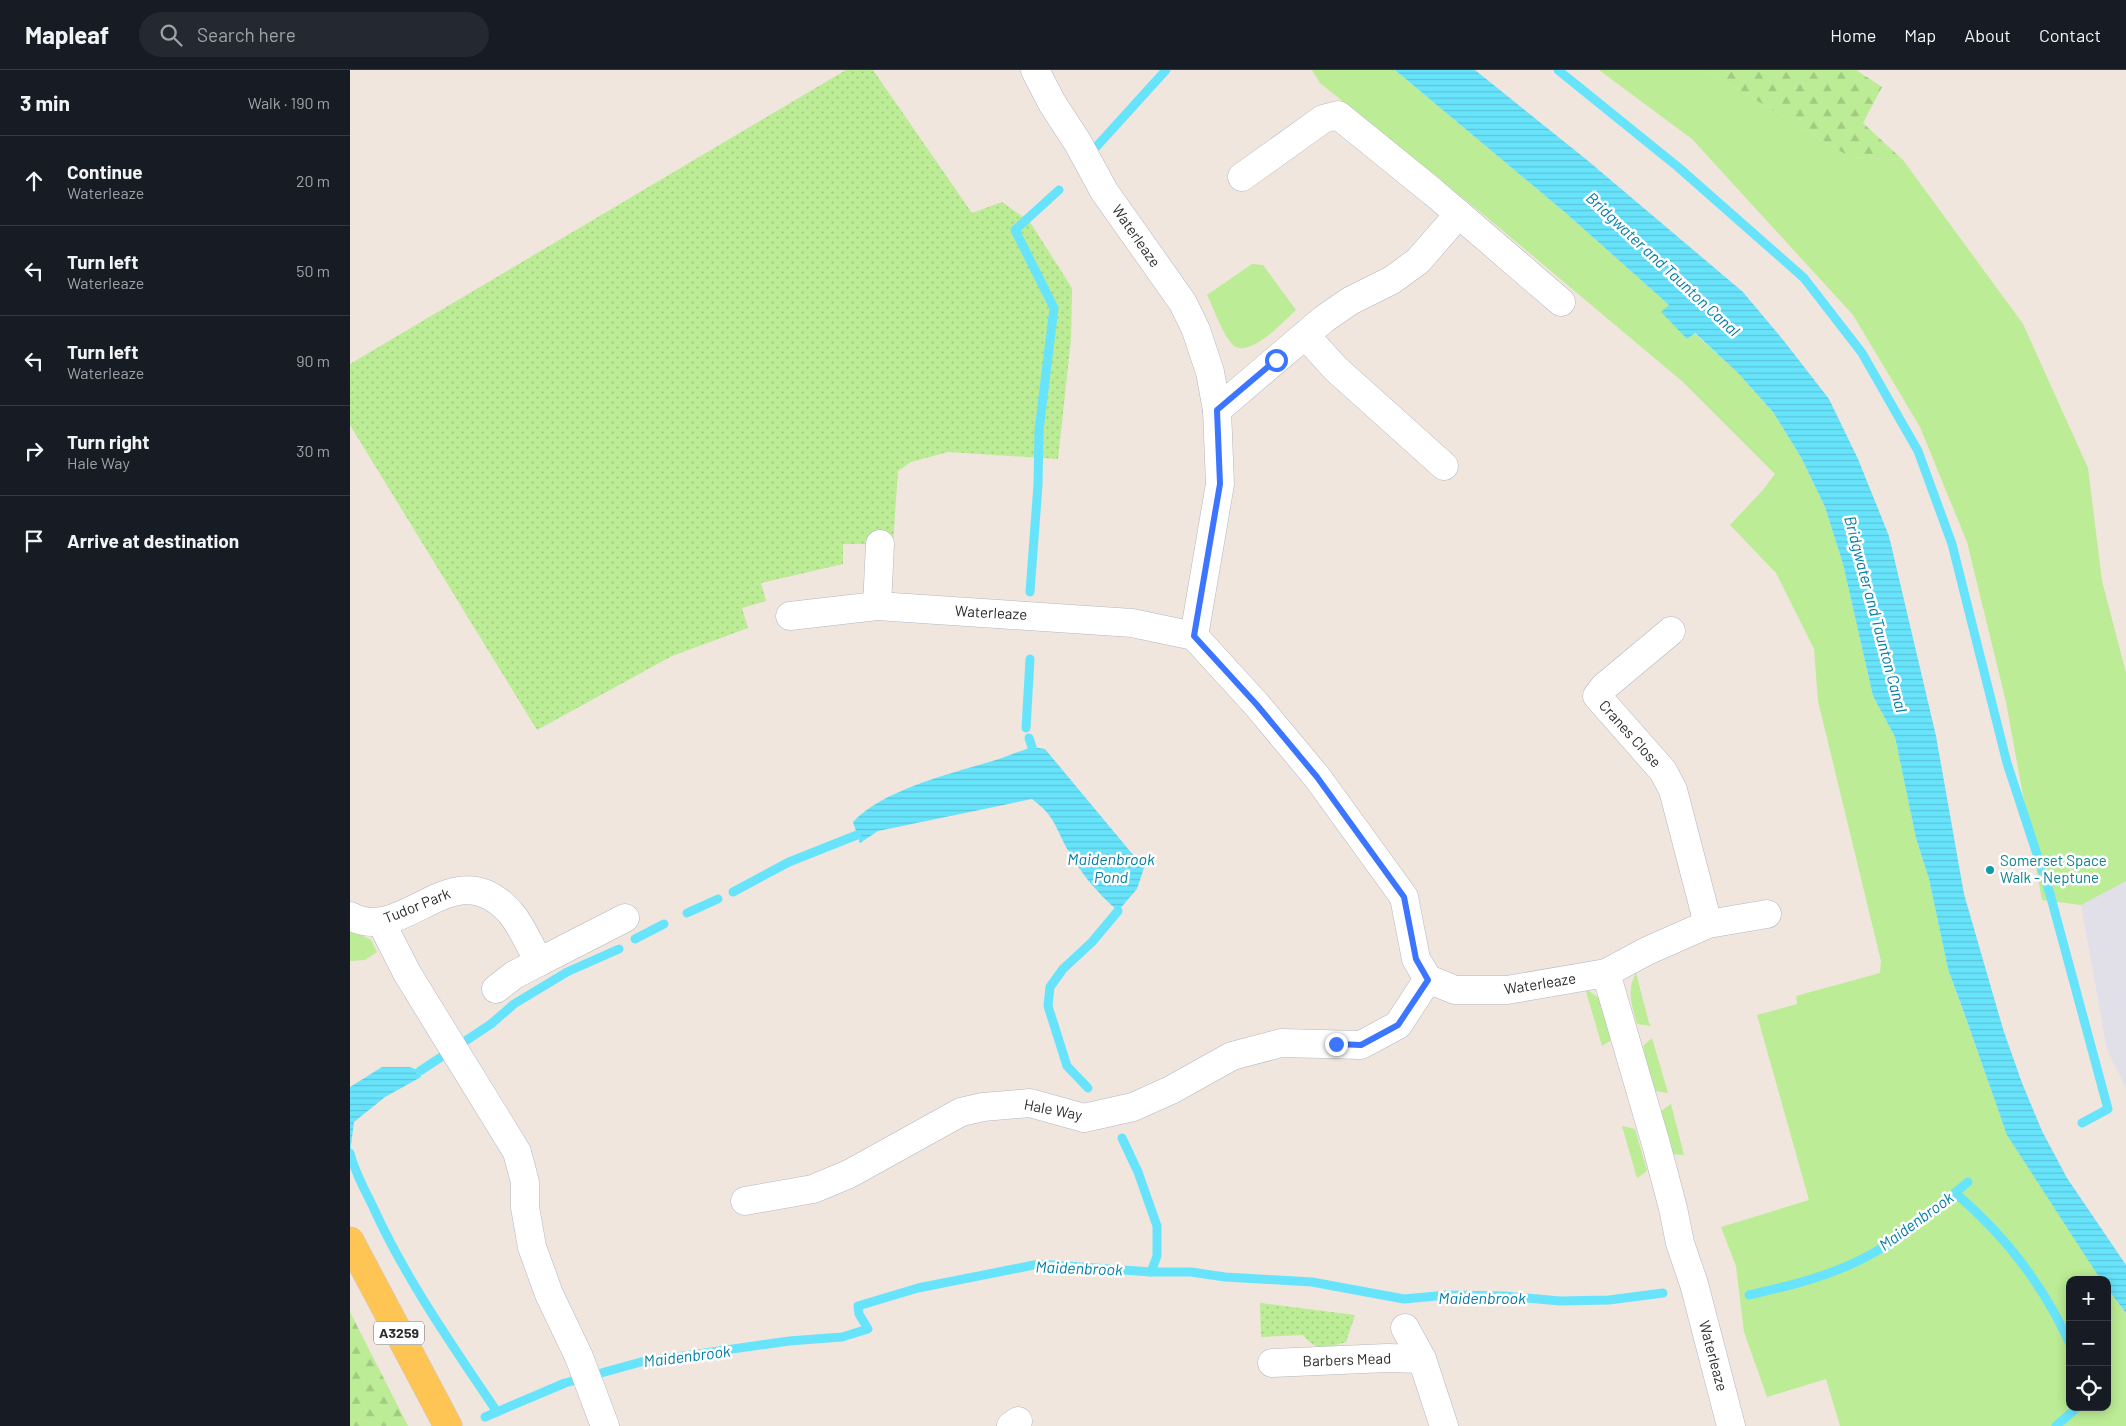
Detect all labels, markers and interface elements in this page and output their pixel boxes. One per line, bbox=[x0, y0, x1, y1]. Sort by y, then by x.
search box bbox=[139, 12, 489, 57]
text: Mapleaf bbox=[25, 20, 109, 49]
icon: search bbox=[157, 21, 185, 49]
text: Search here bbox=[197, 23, 296, 46]
text: Home bbox=[1830, 24, 1876, 46]
text: Map bbox=[1904, 24, 1936, 46]
text: About bbox=[1964, 24, 2011, 46]
text: Contact bbox=[2039, 24, 2101, 46]
text: 3 min bbox=[20, 90, 70, 115]
text: Walk · 190 m bbox=[248, 93, 330, 112]
text: Continue bbox=[67, 160, 143, 183]
icon: ahead bbox=[20, 167, 48, 195]
text: 20 m bbox=[296, 171, 330, 190]
text: Waterleaze bbox=[67, 183, 144, 202]
water label: Bridgwater and Taunton Canal bbox=[1583, 188, 1744, 340]
street label: Waterleaze bbox=[1109, 201, 1165, 270]
text: Turn left bbox=[67, 250, 138, 273]
icon: left bbox=[20, 257, 48, 285]
text: 50 m bbox=[296, 261, 330, 280]
text: Waterleaze bbox=[67, 273, 144, 292]
text: Turn left bbox=[67, 340, 138, 363]
icon: left bbox=[20, 347, 48, 375]
route start bbox=[1265, 349, 1288, 372]
text: 90 m bbox=[296, 351, 330, 370]
text: Waterleaze bbox=[67, 363, 144, 382]
text: Turn right bbox=[67, 430, 149, 453]
icon: right bbox=[20, 437, 48, 465]
text: 30 m bbox=[296, 441, 330, 460]
text: Hale Way bbox=[67, 453, 130, 472]
water label: Bridgwater and Taunton Canal bbox=[1841, 514, 1912, 715]
icon: arrive bbox=[20, 527, 48, 555]
text: Arrive at destination bbox=[67, 529, 239, 552]
street label: Waterleaze bbox=[954, 601, 1028, 623]
street label: Cranes Close bbox=[1596, 696, 1666, 771]
water label: Maidenbrook Pond bbox=[1067, 849, 1155, 886]
place label: Somerset Space Walk - Neptune bbox=[2000, 851, 2107, 886]
marker: Somerset Space Walk - Neptune bbox=[1984, 864, 1996, 876]
street label: Tudor Park bbox=[381, 883, 453, 927]
street label: Waterleaze bbox=[1503, 968, 1577, 998]
route end bbox=[1325, 1033, 1348, 1056]
street label: Hale Way bbox=[1023, 1095, 1084, 1123]
water label: Maidenbrook bbox=[1875, 1187, 1957, 1254]
water label: Maidenbrook bbox=[1035, 1256, 1123, 1279]
map controls bbox=[2066, 1276, 2111, 1411]
button: + bbox=[2066, 1276, 2111, 1321]
water label: Maidenbrook bbox=[1438, 1288, 1526, 1307]
street label: Waterleaze bbox=[1696, 1318, 1732, 1393]
button: − bbox=[2066, 1321, 2111, 1366]
road number: A3259 bbox=[374, 1322, 424, 1344]
water label: Maidenbrook bbox=[642, 1341, 732, 1370]
street label: Barbers Mead bbox=[1302, 1348, 1392, 1370]
button: locate bbox=[2066, 1366, 2111, 1411]

